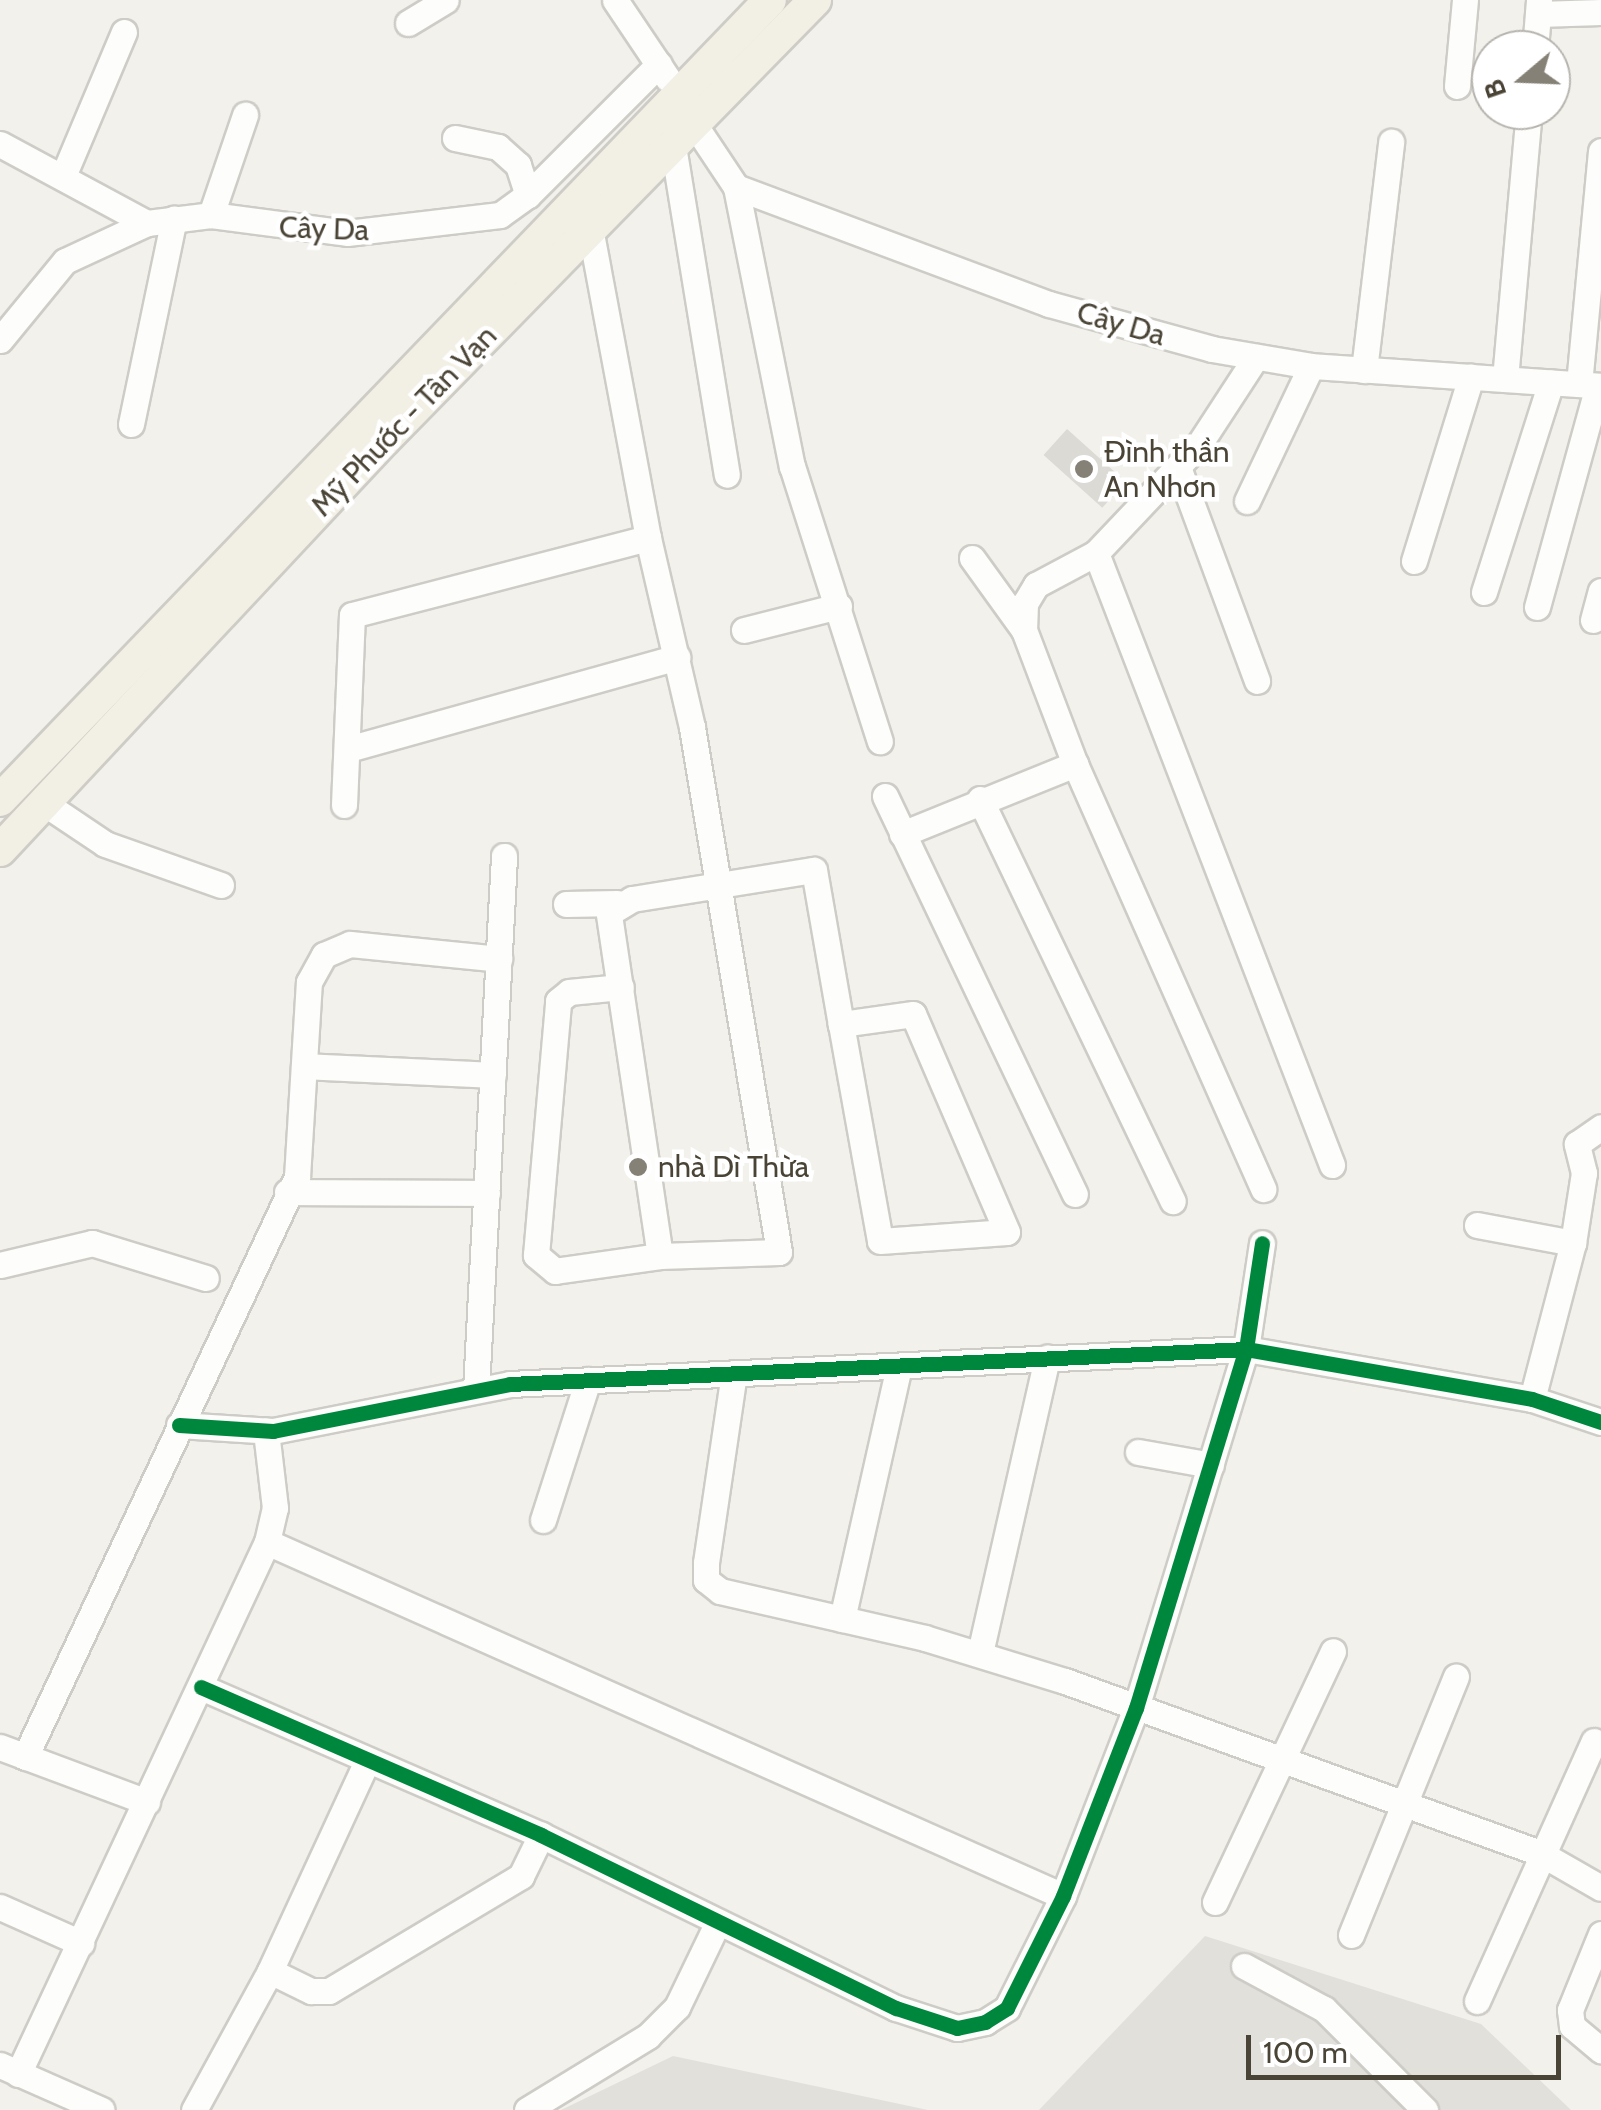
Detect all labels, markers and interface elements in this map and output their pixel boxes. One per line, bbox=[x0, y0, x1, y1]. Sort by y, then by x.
north arrow bbox=[1471, 30, 1571, 130]
text: B bbox=[1476, 75, 1513, 103]
street label: Cây Da bbox=[278, 209, 370, 249]
street label: Cây Da bbox=[1073, 294, 1169, 354]
street label: Mỹ Phước - Tân Vạn bbox=[304, 318, 504, 524]
place label: Đình thần An Nhơn bbox=[1104, 434, 1230, 504]
marker: Đình thần An Nhơn bbox=[1073, 458, 1095, 480]
place label: nhà Dì Thừa bbox=[658, 1149, 809, 1185]
marker: nhà Dì Thừa bbox=[627, 1156, 649, 1178]
scale bar bbox=[1251, 2015, 1566, 2077]
text: 100 m bbox=[1263, 2034, 1348, 2071]

